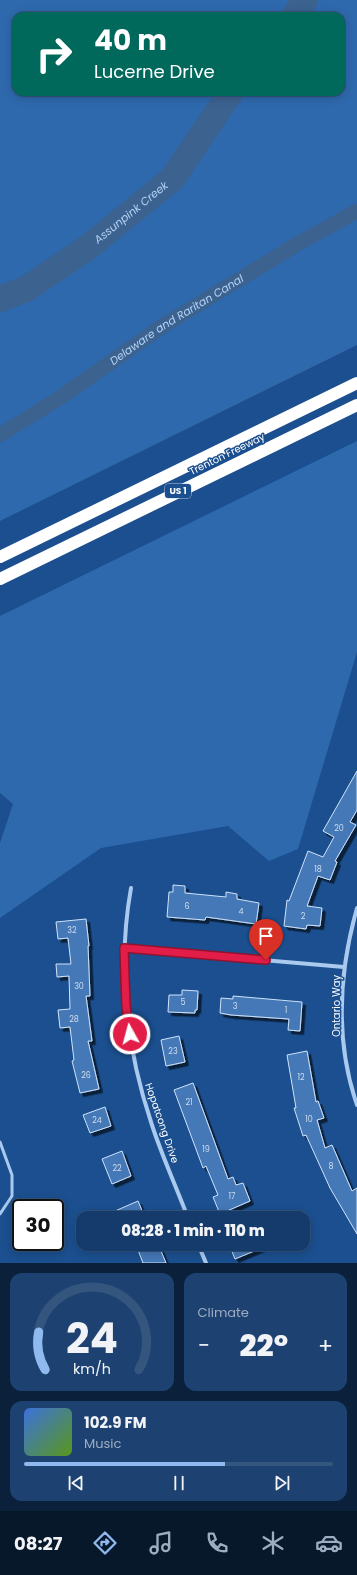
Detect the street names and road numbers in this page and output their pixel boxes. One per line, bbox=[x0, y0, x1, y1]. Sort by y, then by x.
street label: Trenton Freeway bbox=[187, 429, 268, 479]
road number: US 1 bbox=[165, 484, 191, 498]
street label: Ontario Way bbox=[329, 975, 344, 1037]
street label: Hopatcong Drive bbox=[141, 1081, 183, 1165]

